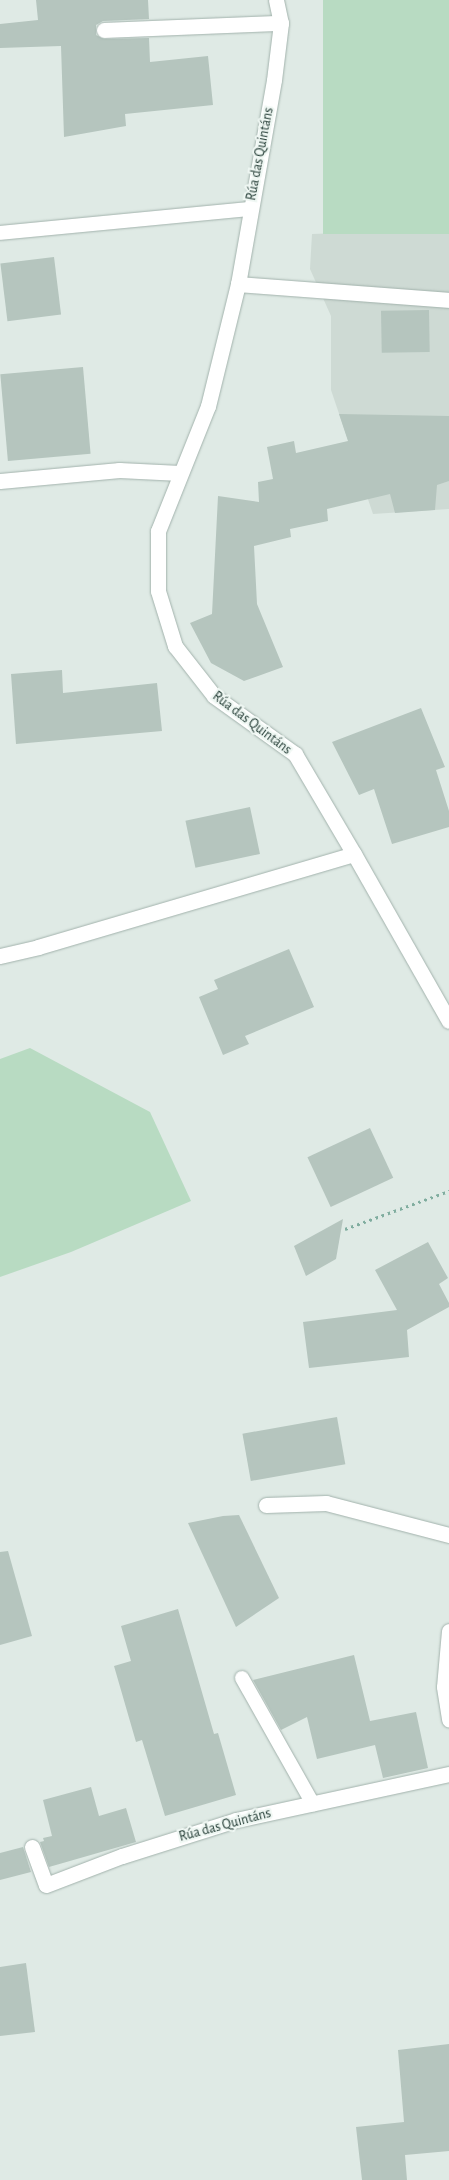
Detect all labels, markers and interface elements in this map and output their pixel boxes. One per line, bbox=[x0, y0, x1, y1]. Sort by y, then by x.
street label: Rúa das Quintáns bbox=[243, 106, 277, 202]
street label: Rúa das Quintáns bbox=[209, 688, 295, 758]
street label: Rúa das Quintáns bbox=[177, 1805, 273, 1845]

